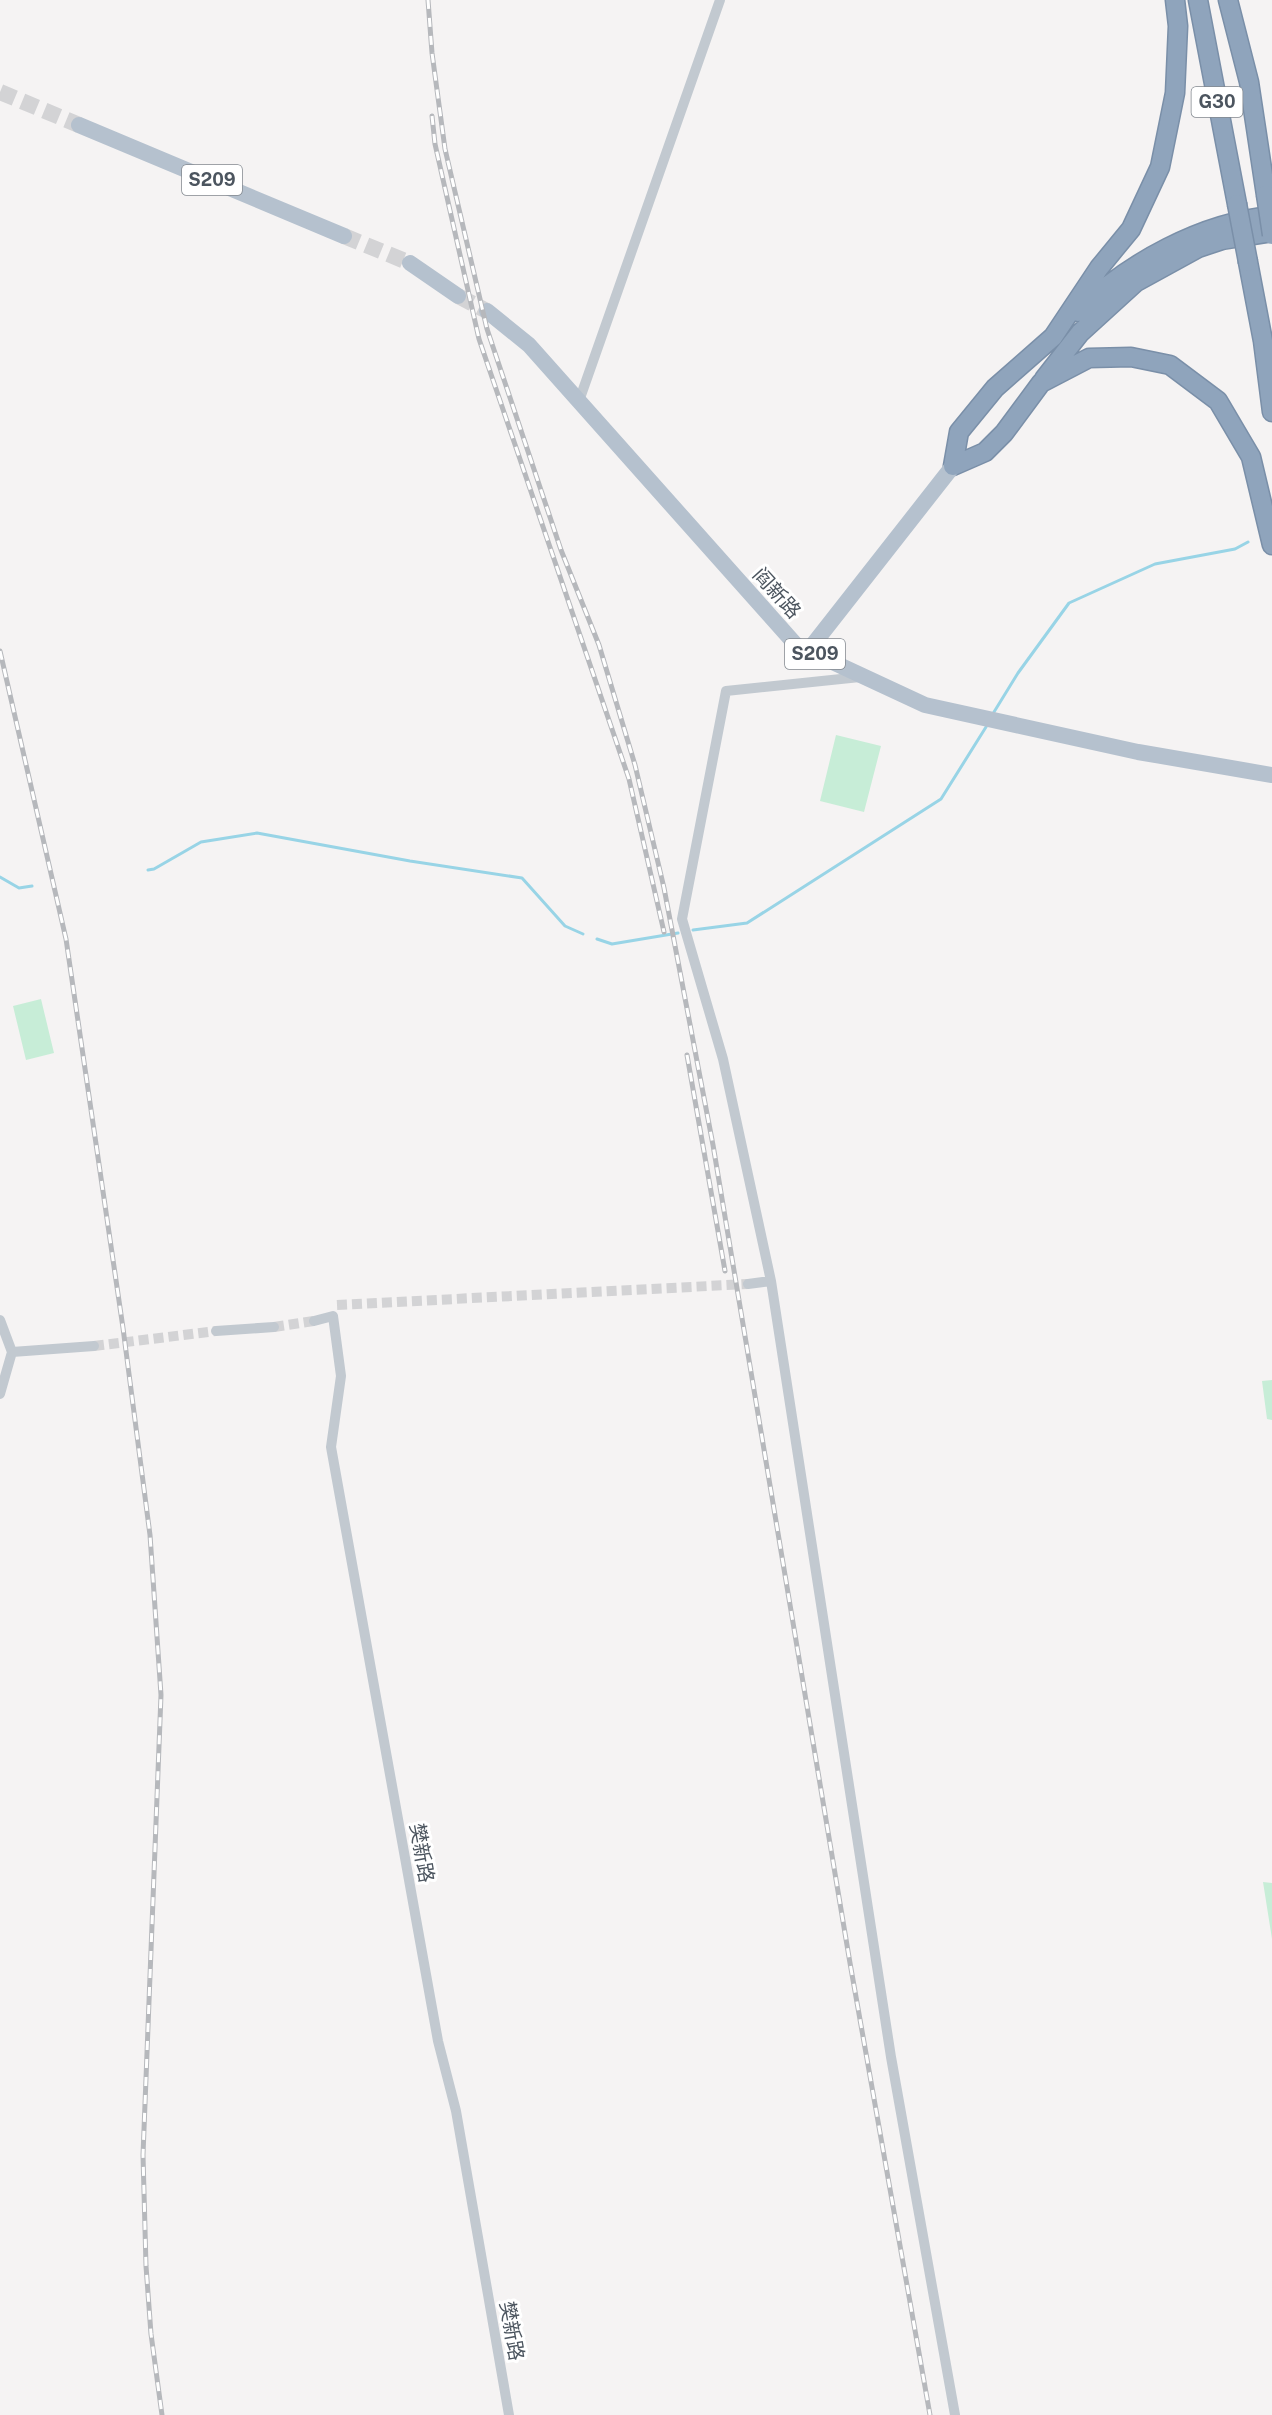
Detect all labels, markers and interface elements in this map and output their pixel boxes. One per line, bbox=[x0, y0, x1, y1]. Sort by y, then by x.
road number: G30 bbox=[1192, 87, 1242, 117]
road number: S209 bbox=[182, 165, 242, 195]
street label: 阎新路 bbox=[748, 563, 806, 623]
road number: S209 bbox=[785, 639, 845, 669]
street label: 樊新路 bbox=[405, 1821, 439, 1885]
street label: 樊新路 bbox=[495, 2299, 529, 2363]

